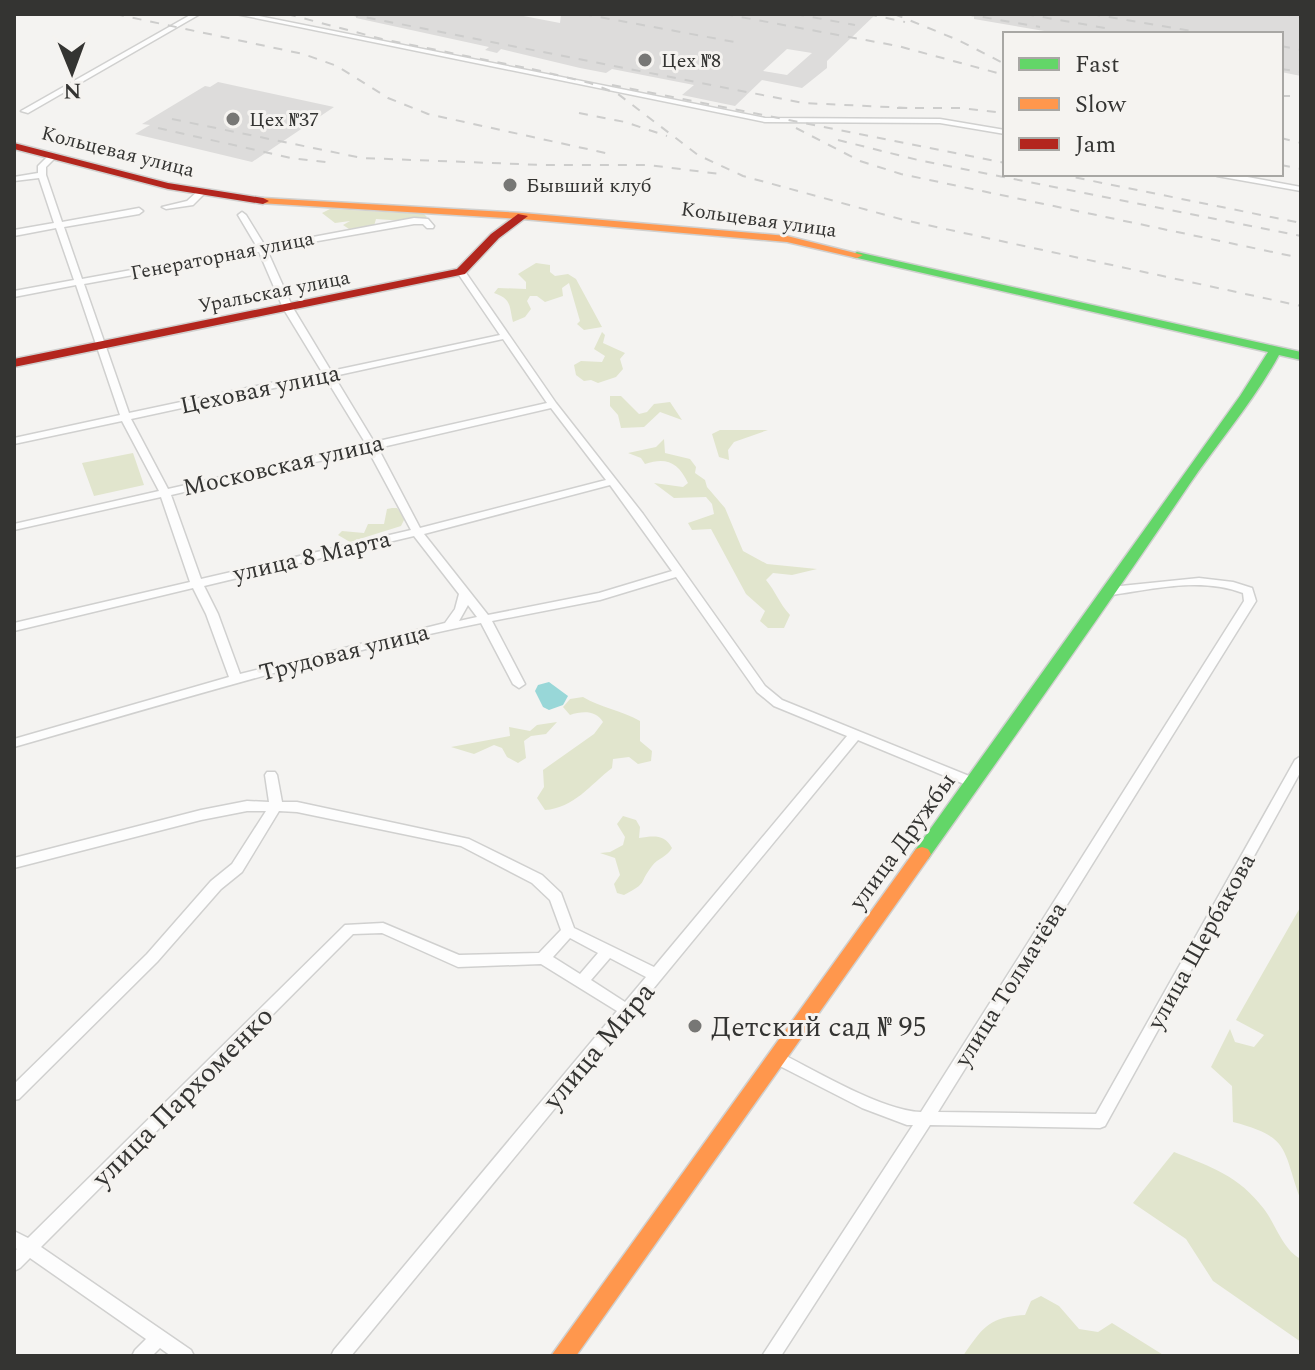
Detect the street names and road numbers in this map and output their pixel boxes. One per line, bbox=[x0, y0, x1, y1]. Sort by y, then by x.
street label: Кольцевая улица bbox=[38, 118, 198, 186]
street label: Кольцевая улица bbox=[679, 194, 839, 246]
street label: Генераторная улица bbox=[128, 223, 317, 288]
street label: Уральская улица bbox=[196, 263, 353, 321]
street label: Цеховая улица bbox=[177, 355, 344, 425]
street label: Московская улица bbox=[179, 425, 387, 507]
street label: улица 8 Марта bbox=[229, 521, 395, 593]
street label: Трудовая улица bbox=[255, 614, 433, 692]
street label: улица Дружбы bbox=[840, 765, 965, 919]
street label: улица Щербакова bbox=[1138, 847, 1265, 1037]
street label: улица Толмачёва bbox=[945, 895, 1076, 1075]
street label: улица Мира bbox=[532, 972, 666, 1120]
street label: улица Пархоменко bbox=[81, 996, 284, 1199]

